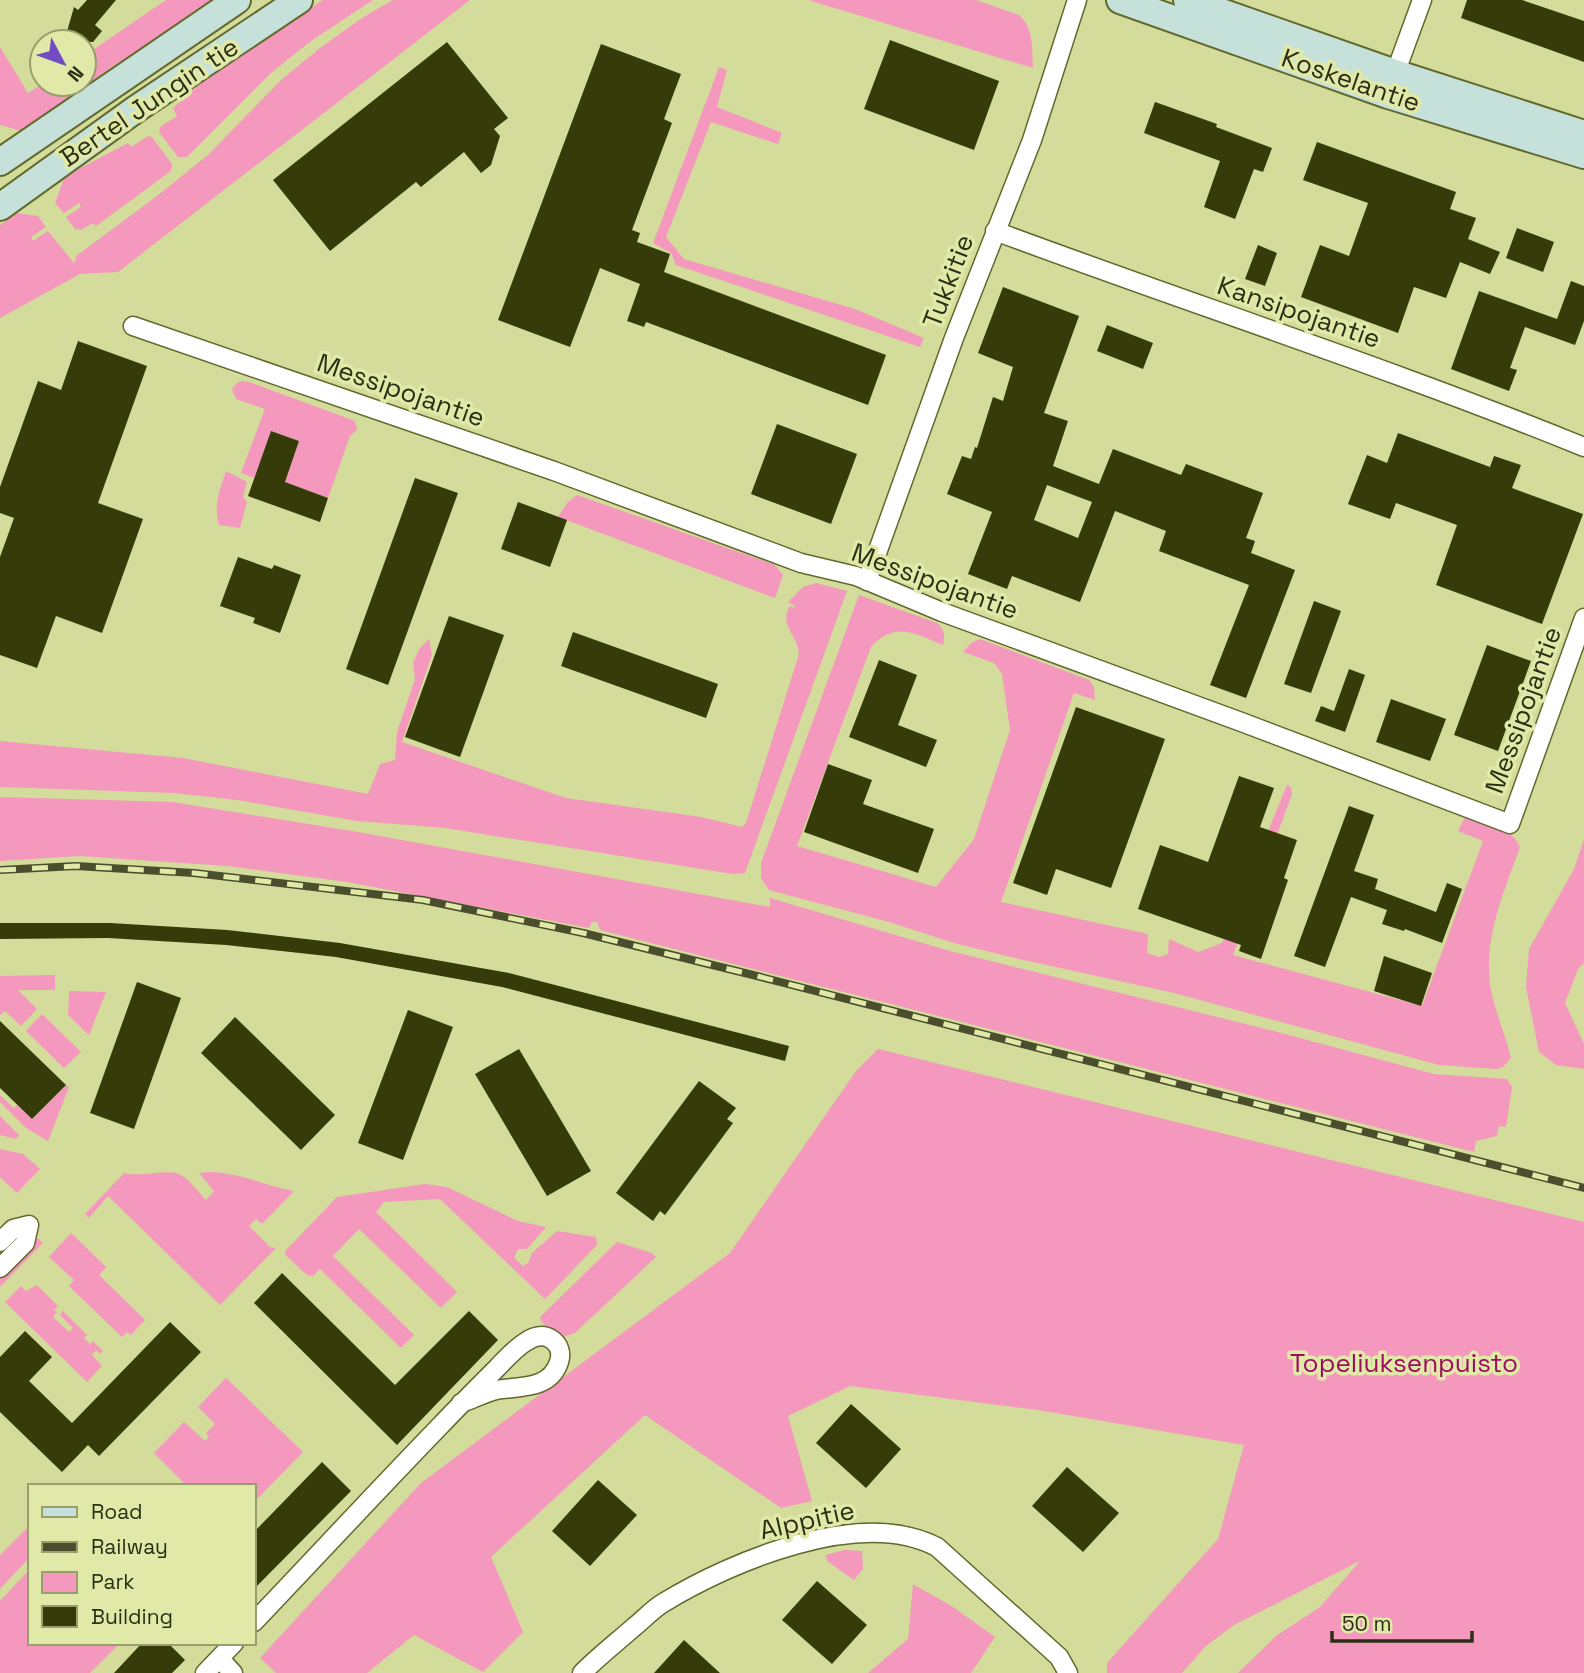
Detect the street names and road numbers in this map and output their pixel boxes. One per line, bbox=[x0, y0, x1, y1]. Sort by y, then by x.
street label: Bertel Jungin tie bbox=[53, 30, 245, 174]
street label: Koskelantie bbox=[1277, 40, 1425, 120]
street label: Tukkitie bbox=[915, 229, 981, 333]
street label: Kansipojantie bbox=[1213, 268, 1385, 356]
street label: Messipojantie bbox=[313, 345, 489, 435]
street label: Messipojantie bbox=[847, 535, 1023, 627]
street label: Messipojantie bbox=[1477, 622, 1569, 798]
street label: Alppitie bbox=[756, 1493, 858, 1547]

